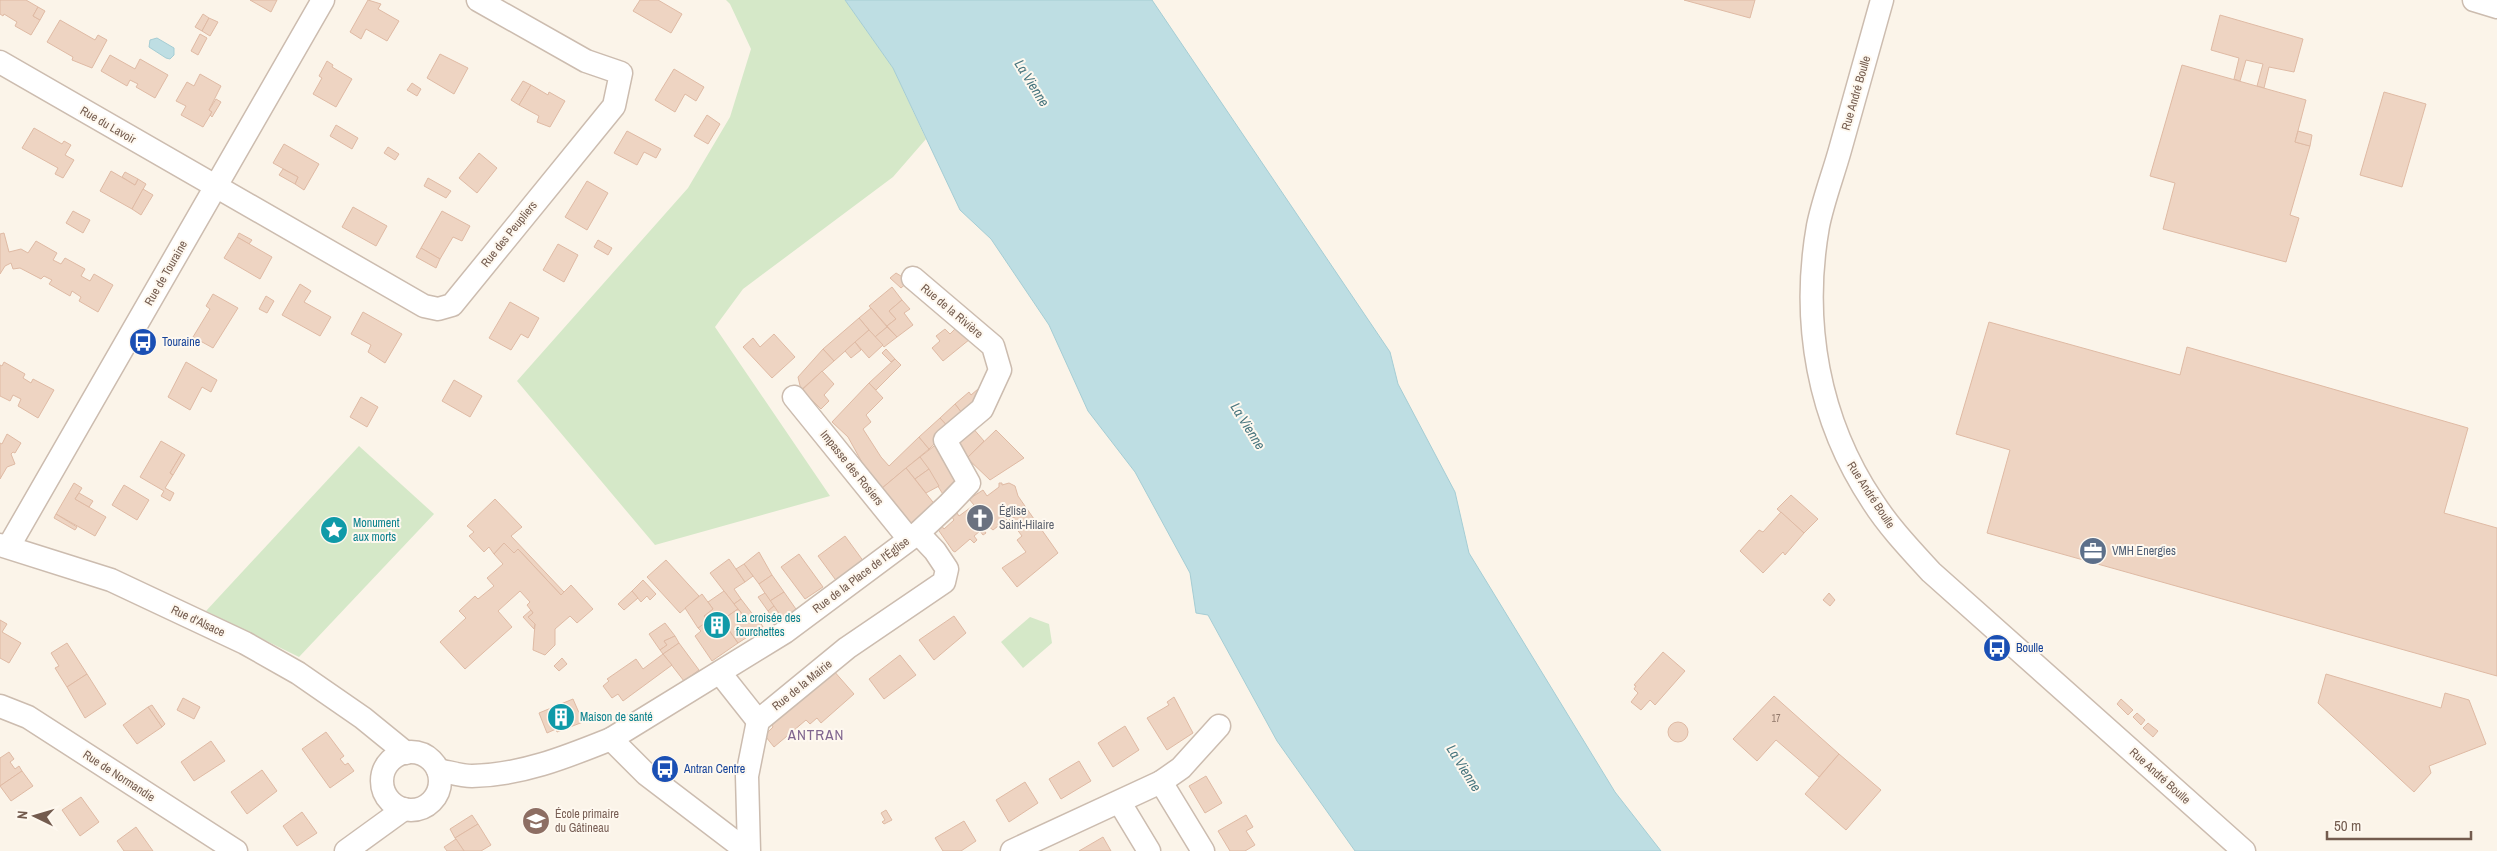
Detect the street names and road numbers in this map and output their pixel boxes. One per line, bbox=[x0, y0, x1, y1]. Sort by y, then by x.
street label: Rue André Boulle bbox=[1838, 54, 1874, 132]
street label: Rue du Lavoir bbox=[77, 103, 139, 148]
street label: Rue des Peupliers bbox=[477, 197, 541, 270]
street label: Rue de Touraine bbox=[141, 238, 191, 308]
street label: Rue de la Rivière bbox=[918, 280, 986, 342]
street label: Impasse des Rosiers bbox=[817, 427, 887, 509]
street label: Rue André Boulle bbox=[1843, 459, 1899, 531]
street label: Rue de la Place de l'Église bbox=[809, 533, 913, 617]
street label: Rue d'Alsace bbox=[168, 602, 228, 640]
street label: Rue de la Mairie bbox=[769, 656, 835, 714]
street label: Rue André Boulle bbox=[2126, 744, 2194, 808]
street label: Rue de Normandie bbox=[80, 747, 158, 805]

